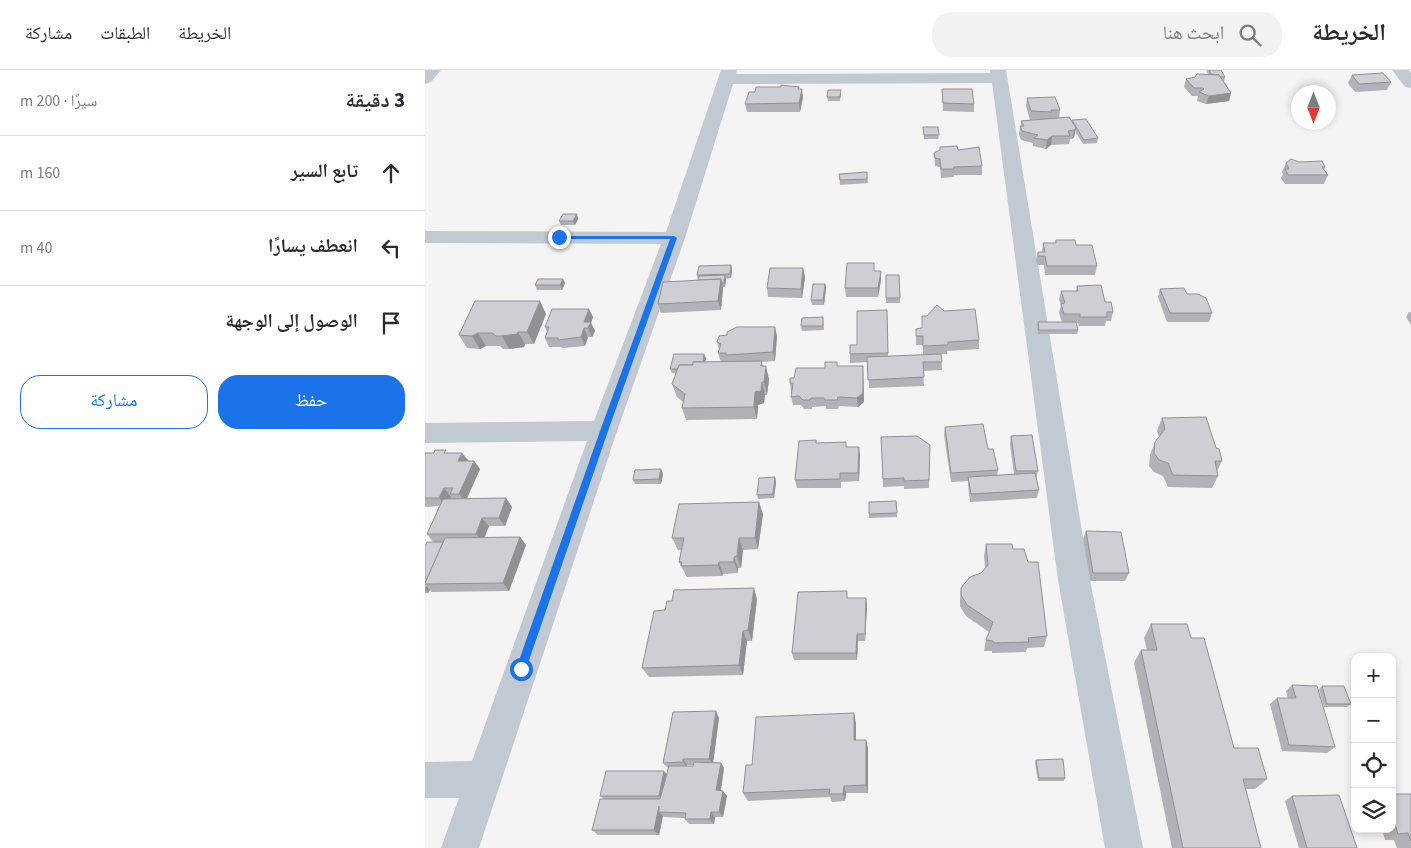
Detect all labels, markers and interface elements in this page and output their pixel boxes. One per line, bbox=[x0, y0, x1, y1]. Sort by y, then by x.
search box bbox=[932, 12, 1282, 57]
text: الخريطة bbox=[1312, 15, 1386, 50]
text: ابحث هنا bbox=[1163, 20, 1224, 47]
text: مشاركة bbox=[25, 21, 72, 46]
text: الطبقات bbox=[100, 21, 150, 46]
text: الخريطة bbox=[178, 21, 231, 46]
icon: search bbox=[1236, 21, 1264, 49]
text: 3 دقيقة bbox=[346, 85, 405, 115]
north arrow bbox=[1291, 85, 1336, 130]
text: سيرًا · 200 m bbox=[20, 90, 97, 112]
text: تابع السير bbox=[291, 158, 358, 185]
icon: ahead bbox=[377, 159, 405, 187]
text: 160 m bbox=[20, 162, 60, 184]
route end bbox=[548, 226, 571, 249]
text: انعطف يسارًا bbox=[268, 233, 358, 260]
icon: left bbox=[377, 234, 405, 262]
text: 40 m bbox=[20, 237, 52, 259]
text: الوصول إلى الوجهة bbox=[225, 308, 358, 335]
icon: arrive bbox=[377, 309, 405, 337]
button: مشاركة bbox=[20, 375, 208, 429]
button: حفظ bbox=[218, 375, 405, 429]
map controls bbox=[1351, 653, 1396, 833]
button: + bbox=[1351, 653, 1396, 698]
route start bbox=[510, 658, 533, 681]
button: − bbox=[1351, 698, 1396, 743]
button: locate bbox=[1351, 743, 1396, 788]
button: layers bbox=[1351, 788, 1396, 833]

